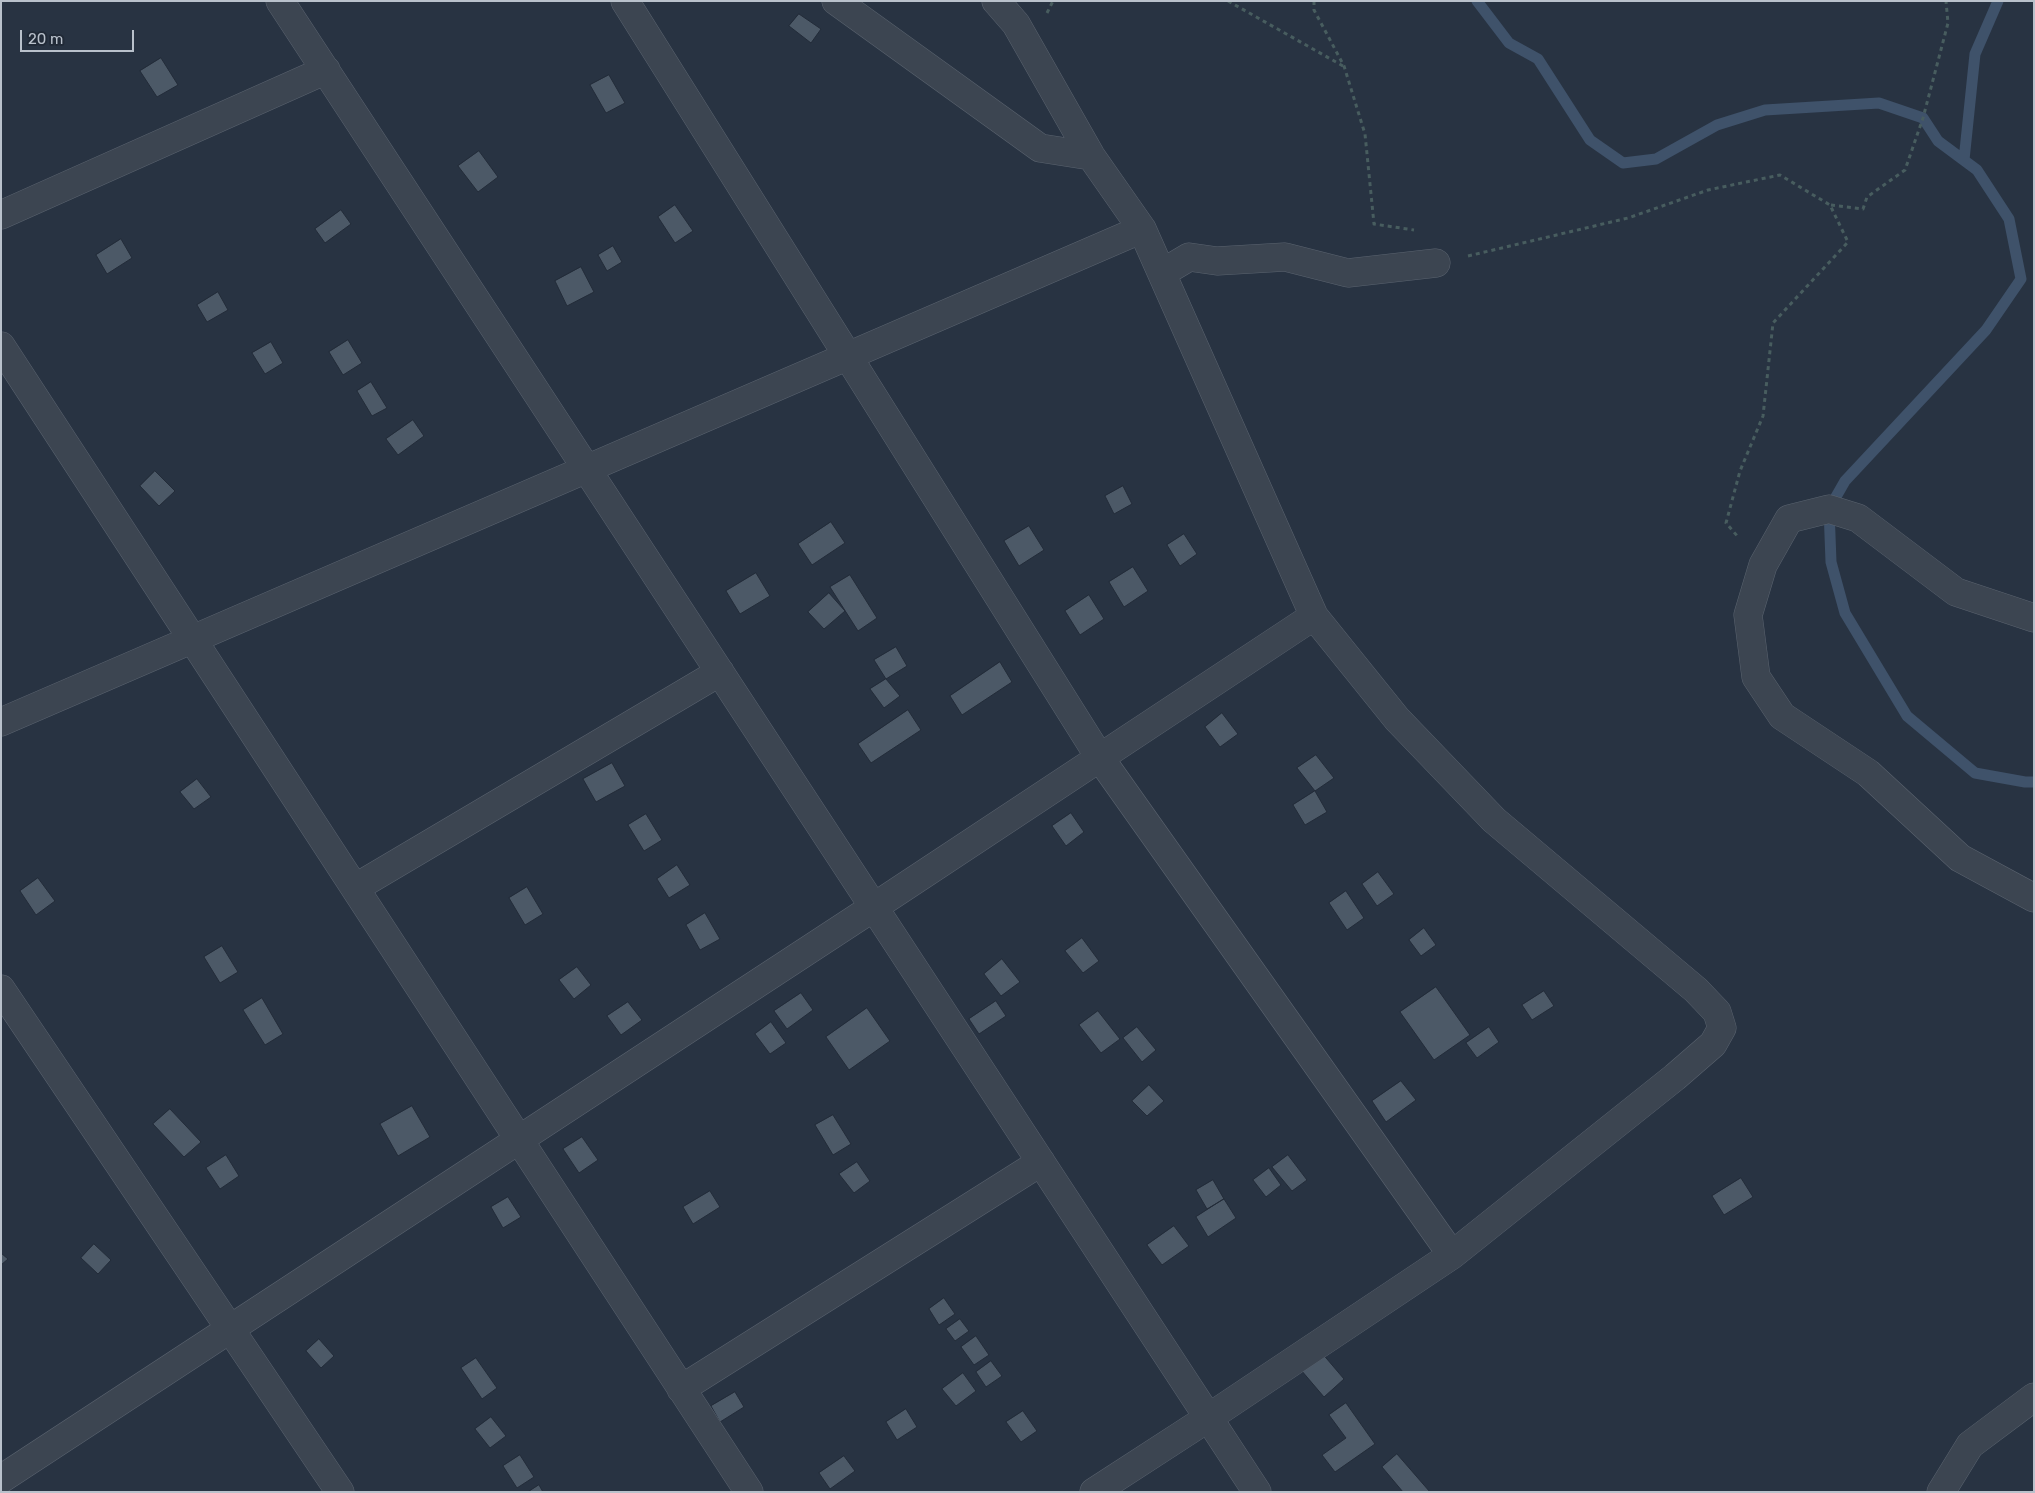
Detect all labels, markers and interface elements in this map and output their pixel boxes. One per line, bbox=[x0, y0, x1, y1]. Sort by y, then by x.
scale bar bbox=[22, 20, 136, 52]
text: 20 m bbox=[28, 30, 63, 48]

